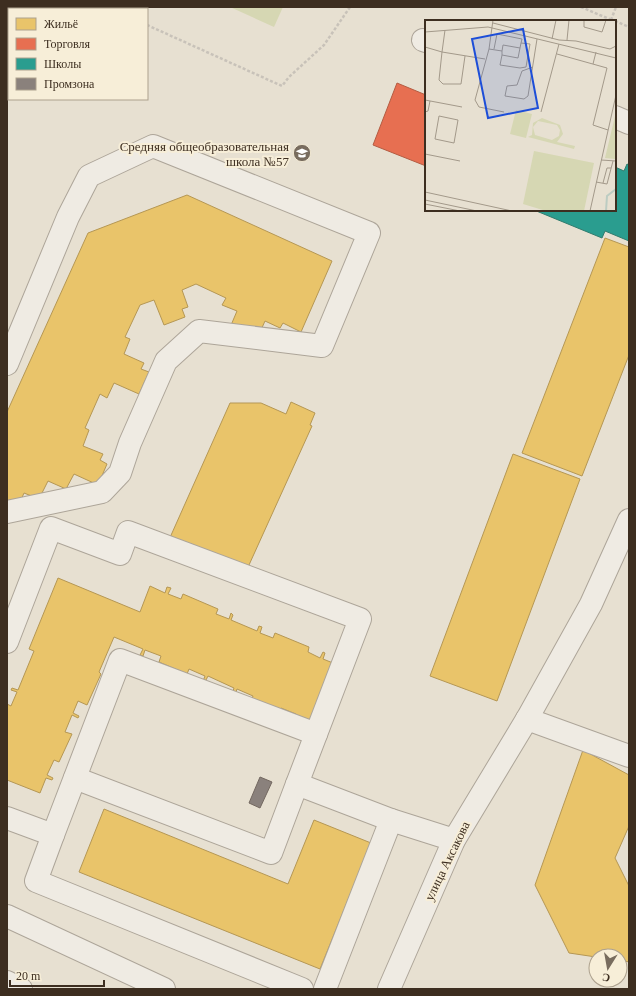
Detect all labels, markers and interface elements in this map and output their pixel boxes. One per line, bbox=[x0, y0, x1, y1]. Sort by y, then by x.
legend bbox=[8, 8, 148, 100]
text: Жильё bbox=[44, 17, 78, 31]
inset map bbox=[425, 20, 616, 211]
text: Торговля bbox=[44, 37, 91, 51]
text: Школы bbox=[44, 57, 81, 71]
text: Промзона bbox=[44, 77, 95, 91]
place label: Средняя общеобразовательная школа №57 bbox=[120, 139, 289, 169]
school or university icon: Средняя общеобразовательная школа №57 bbox=[292, 143, 312, 163]
street label: улица Аксакова bbox=[421, 819, 473, 903]
north arrow bbox=[588, 948, 628, 988]
scale bar bbox=[10, 962, 104, 988]
text: 20 m bbox=[16, 969, 41, 983]
text: С bbox=[601, 971, 611, 984]

